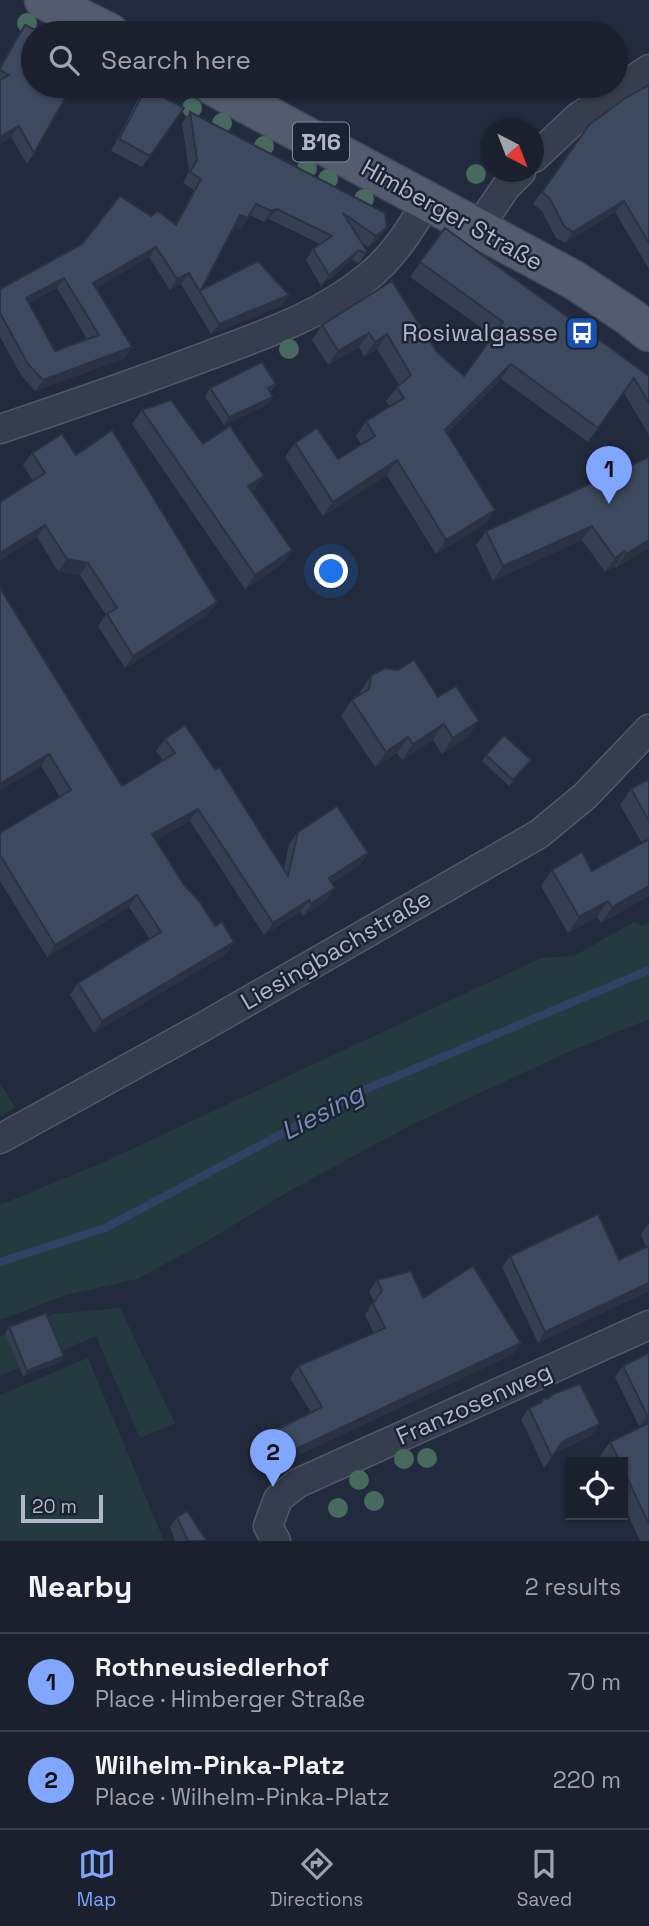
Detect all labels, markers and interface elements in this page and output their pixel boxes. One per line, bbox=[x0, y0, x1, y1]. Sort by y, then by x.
search box bbox=[21, 21, 628, 98]
icon: search bbox=[45, 41, 83, 79]
text: Search here bbox=[101, 43, 251, 77]
north arrow bbox=[481, 119, 544, 182]
road number: B16 bbox=[293, 122, 349, 162]
street label: Himberger Straße bbox=[356, 152, 548, 277]
bus stop icon: Rosiwalgasse bbox=[563, 314, 601, 352]
place label: Rosiwalgasse bbox=[402, 317, 558, 348]
pin: 1 bbox=[586, 446, 632, 504]
your location bbox=[314, 554, 348, 588]
street label: Liesingbachstraße bbox=[235, 882, 437, 1017]
water label: Liesing bbox=[275, 1076, 370, 1148]
street label: Franzosenweg bbox=[391, 1355, 556, 1452]
pin: 2 bbox=[250, 1429, 296, 1487]
map controls bbox=[565, 1457, 628, 1520]
button: locate bbox=[565, 1457, 628, 1520]
scale bar bbox=[21, 1492, 103, 1524]
text: 20 m bbox=[32, 1494, 77, 1519]
text: Nearby bbox=[28, 1567, 132, 1606]
text: 2 results bbox=[525, 1572, 621, 1602]
text: Rothneusiedlerhof bbox=[95, 1650, 329, 1684]
text: 1 bbox=[46, 1667, 56, 1697]
text: 70 m bbox=[568, 1667, 621, 1697]
text: Place · Himberger Straße bbox=[95, 1684, 365, 1714]
text: Wilhelm-Pinka-Platz bbox=[95, 1748, 345, 1782]
text: 2 bbox=[44, 1765, 58, 1795]
text: 220 m bbox=[553, 1765, 621, 1795]
text: Place · Wilhelm-Pinka-Platz bbox=[95, 1782, 389, 1812]
tab: Map bbox=[77, 1845, 116, 1912]
tab: Directions bbox=[270, 1845, 363, 1912]
tab: Saved bbox=[517, 1845, 572, 1912]

